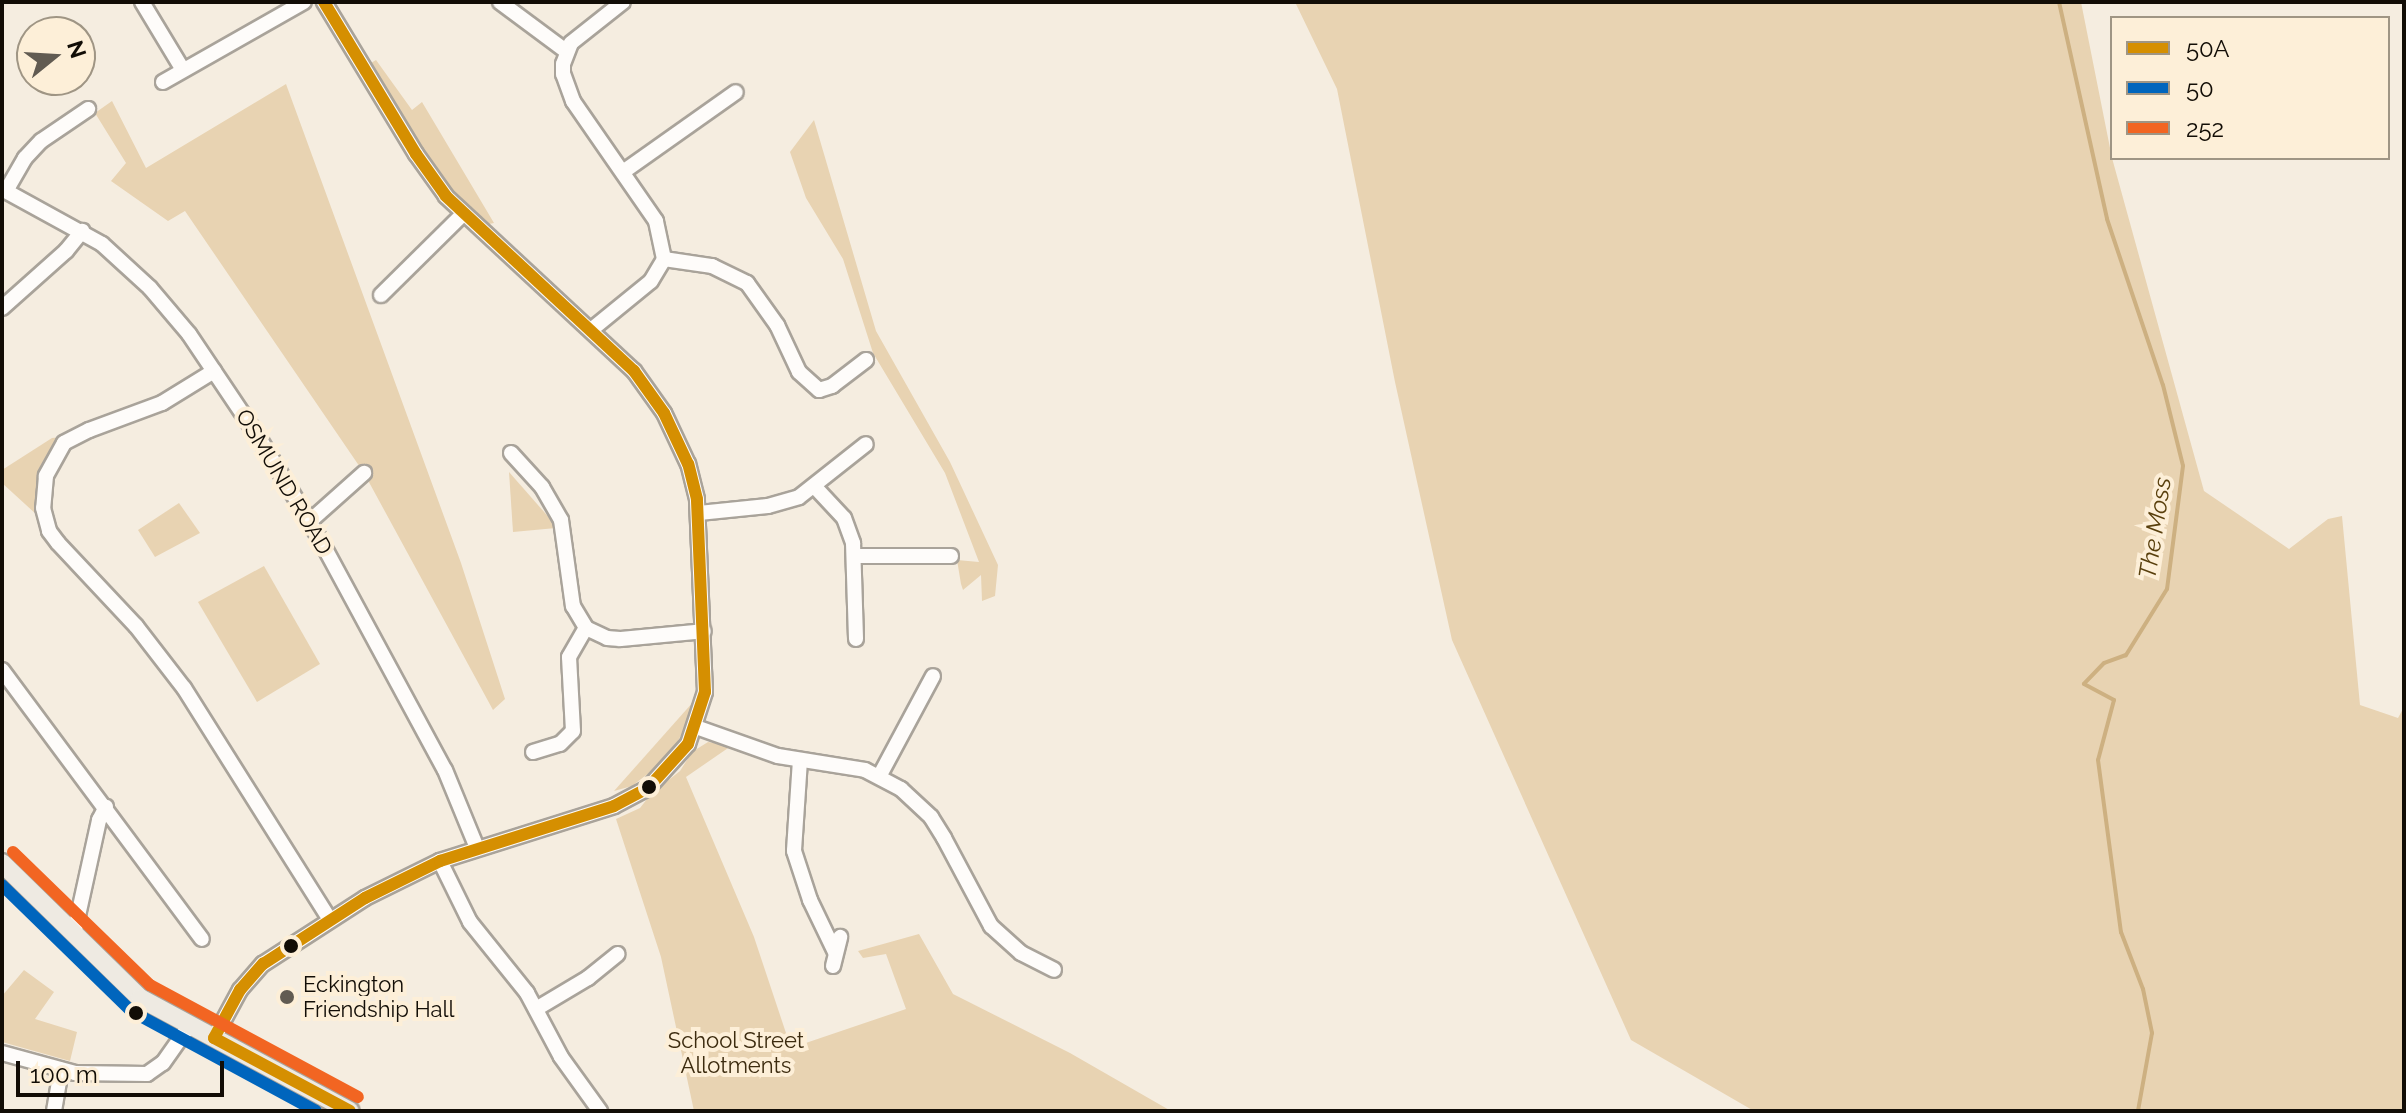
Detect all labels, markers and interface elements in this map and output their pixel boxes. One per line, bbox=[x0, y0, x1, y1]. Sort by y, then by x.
north arrow bbox=[16, 16, 96, 96]
legend bbox=[2110, 16, 2390, 160]
text: 50A bbox=[2186, 34, 2230, 63]
text: N bbox=[62, 37, 92, 61]
text: 50 bbox=[2186, 74, 2214, 103]
text: 252 bbox=[2186, 114, 2224, 143]
street label: OSMUND ROAD bbox=[230, 404, 338, 560]
water label: The Moss bbox=[2133, 475, 2177, 581]
unlabelled marker bbox=[641, 779, 657, 795]
unlabelled marker bbox=[283, 938, 299, 954]
place label: Eckington Friendship Hall bbox=[303, 971, 455, 1022]
marker: Eckington Friendship Hall bbox=[278, 988, 296, 1006]
unlabelled marker bbox=[128, 1005, 144, 1021]
park label: School Street Allotments bbox=[667, 1027, 805, 1078]
scale bar bbox=[20, 1045, 228, 1095]
text: 100 m bbox=[30, 1060, 98, 1089]

